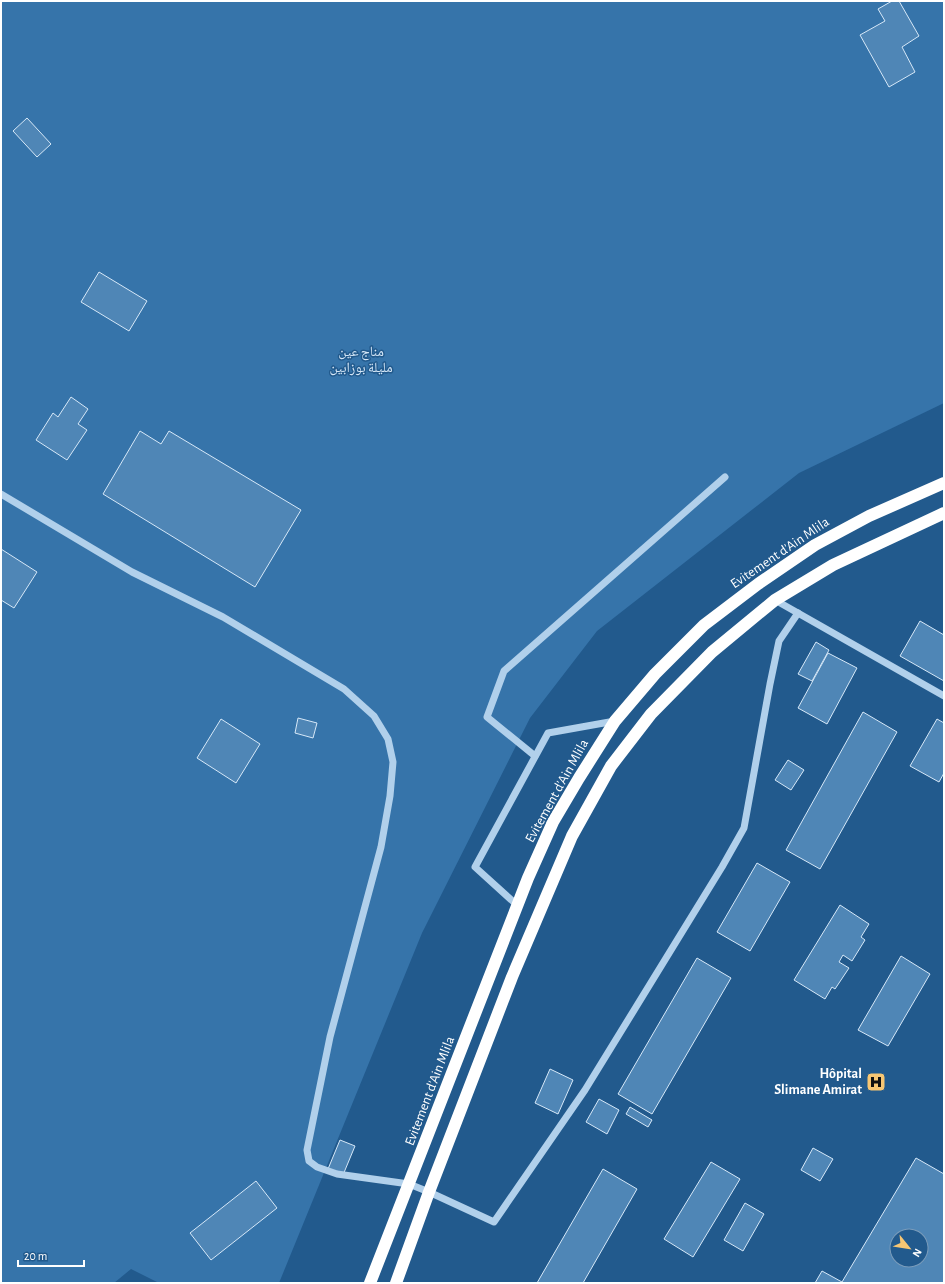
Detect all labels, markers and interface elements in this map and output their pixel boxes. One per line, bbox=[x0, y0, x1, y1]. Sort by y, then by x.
park label: مناج عين مليلة بوزابين bbox=[329, 345, 393, 376]
street label: Evitement d'Ain Mlila bbox=[728, 515, 832, 591]
street label: Evitement d'Ain Mlila bbox=[523, 737, 591, 845]
street label: Evitement d'Ain Mlila bbox=[403, 1034, 457, 1147]
place label: Hôpital Slimane Amirat bbox=[774, 1067, 862, 1097]
hospital icon: Hôpital Slimane Amirat bbox=[865, 1071, 887, 1093]
north arrow bbox=[889, 1228, 929, 1268]
scale bar bbox=[18, 1242, 84, 1268]
text: N bbox=[911, 1247, 924, 1259]
text: 20 m bbox=[24, 1250, 47, 1262]

